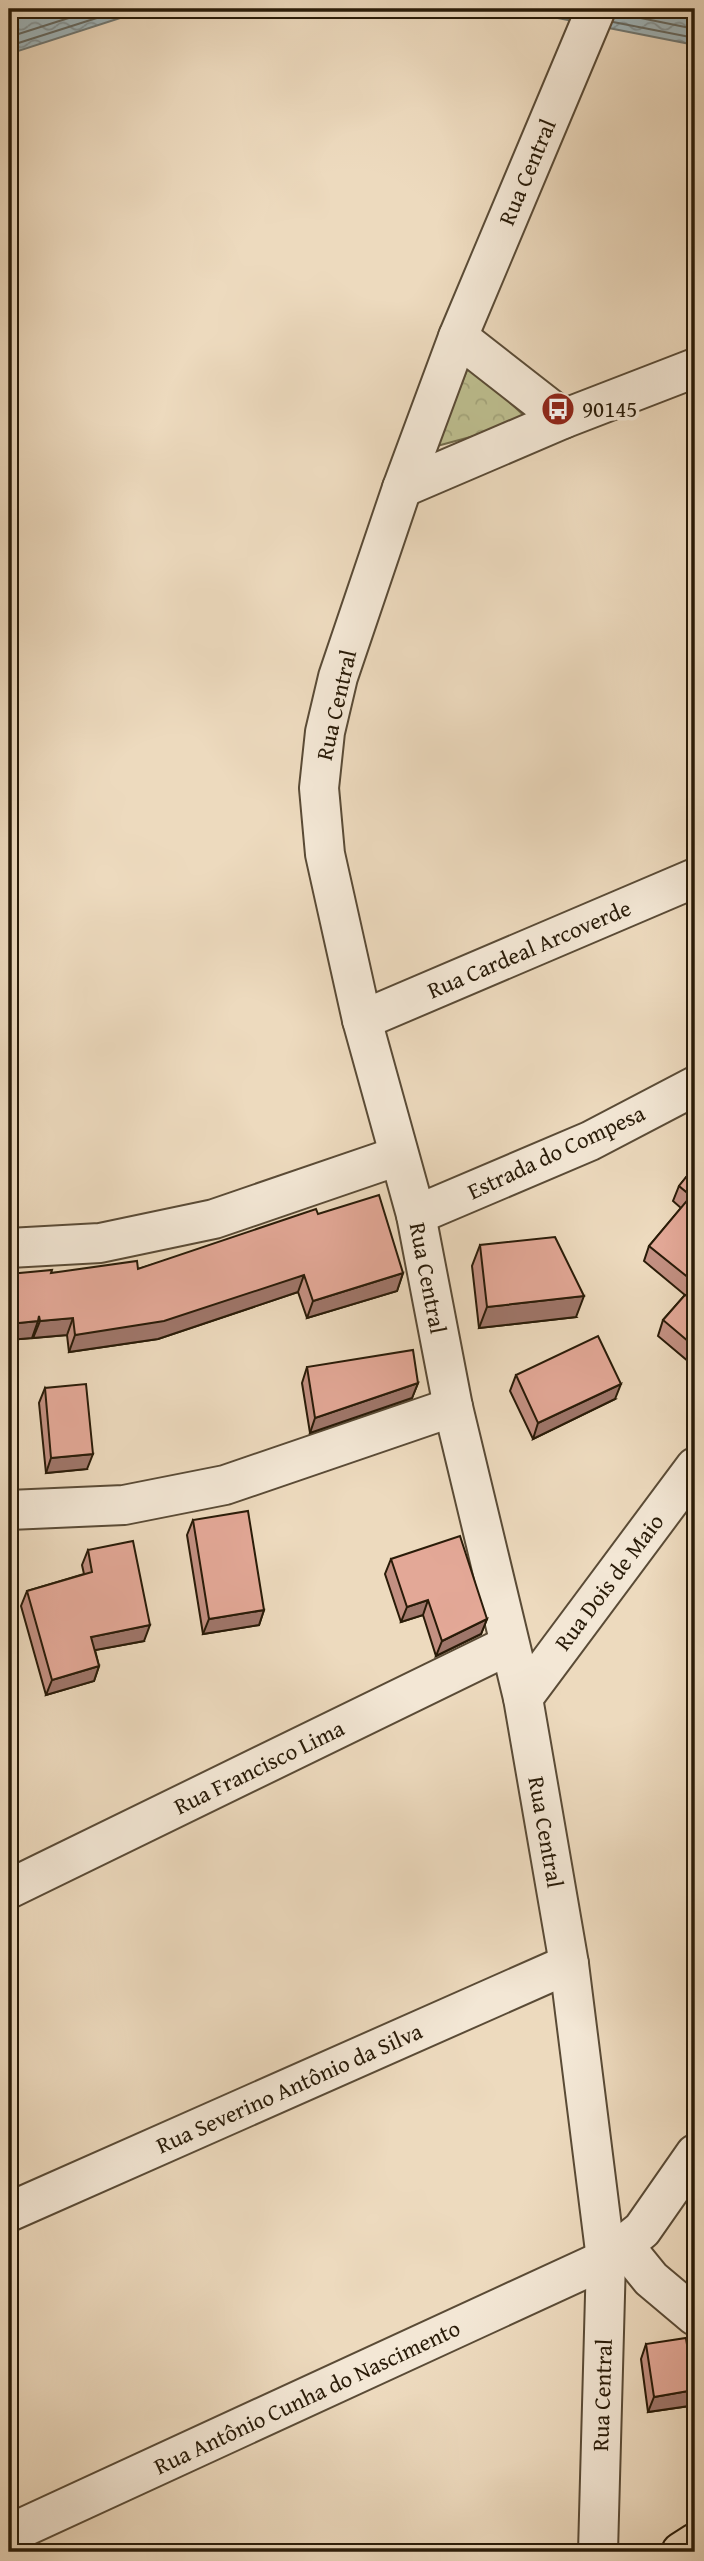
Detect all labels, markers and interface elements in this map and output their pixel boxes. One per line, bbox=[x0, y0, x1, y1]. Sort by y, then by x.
street label: Rua Central bbox=[489, 114, 564, 230]
bus stop icon: 90145 bbox=[539, 390, 577, 428]
place label: 90145 bbox=[582, 392, 637, 425]
street label: Rua Central bbox=[307, 646, 364, 763]
street label: Rua Cardeal Arcoverde bbox=[422, 891, 636, 1006]
street label: Estrada do Compesa bbox=[462, 1096, 650, 1207]
street label: Rua Central bbox=[402, 1220, 455, 1336]
street label: Rua Dois de Maio bbox=[546, 1506, 671, 1657]
street label: Rua Francisco Lima bbox=[168, 1711, 350, 1822]
street label: Rua Central bbox=[520, 1774, 573, 1890]
street label: Rua Severino Antônio da Silva bbox=[150, 2014, 427, 2161]
street label: Rua Antônio Cunha do Nascimento bbox=[148, 2311, 465, 2482]
street label: Rua Central bbox=[583, 2338, 620, 2452]

